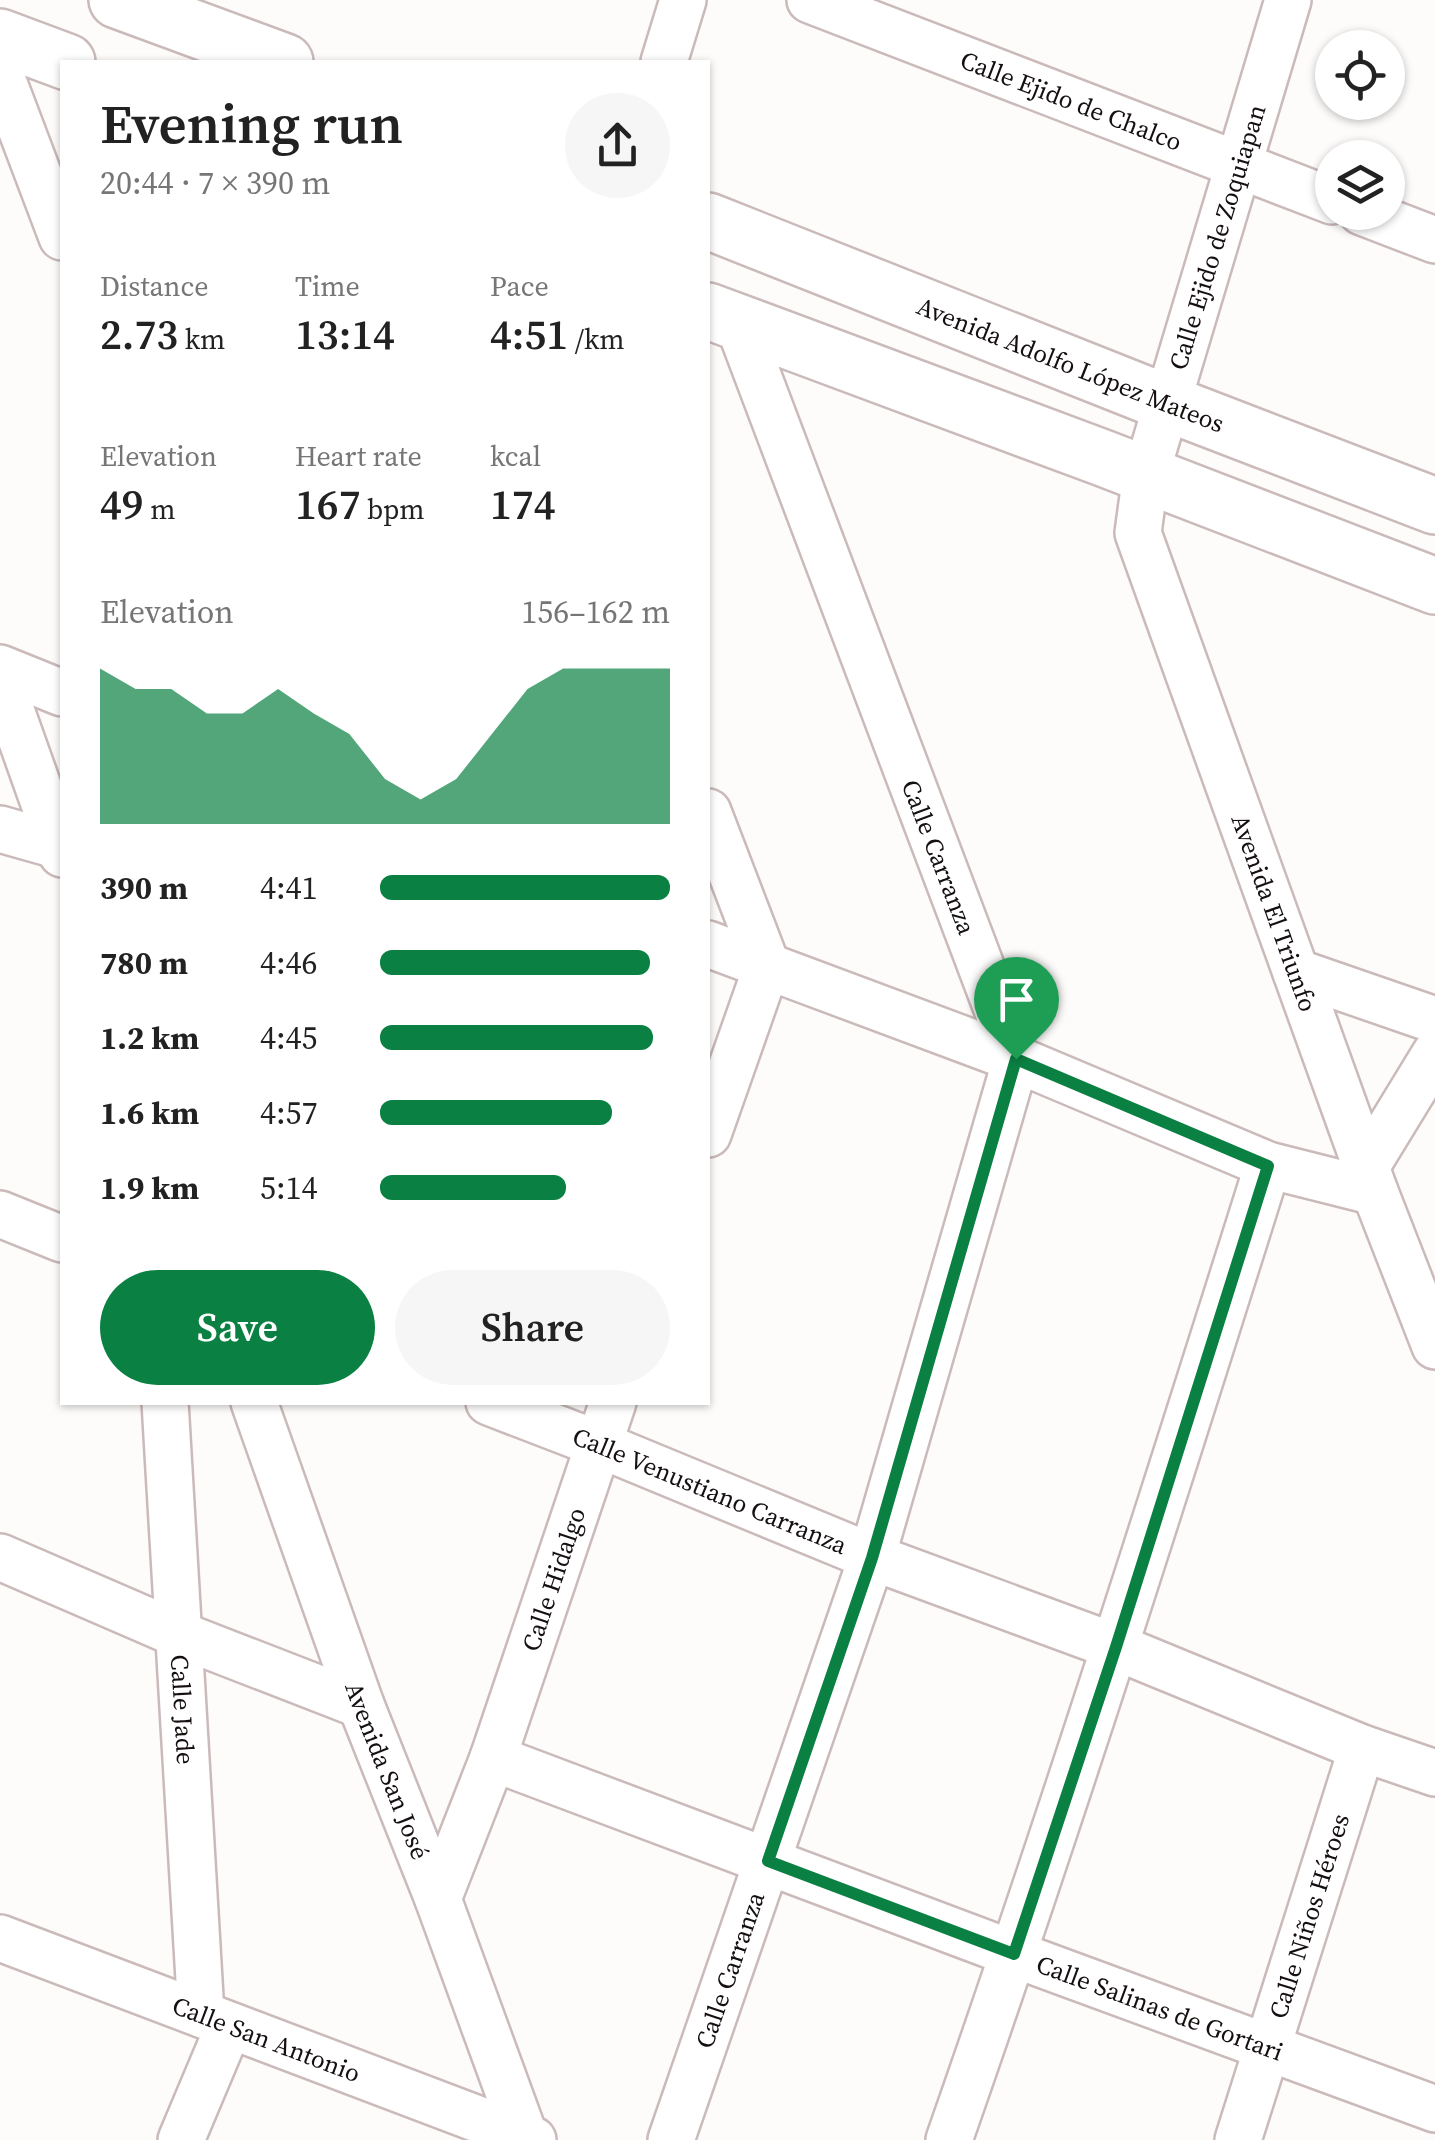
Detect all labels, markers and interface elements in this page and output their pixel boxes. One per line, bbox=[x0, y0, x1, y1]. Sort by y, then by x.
map controls bbox=[1315, 30, 1405, 230]
button: locate bbox=[1315, 30, 1405, 120]
street label: Calle Ejido de Chalco bbox=[956, 43, 1187, 159]
text: Evening run bbox=[100, 86, 403, 161]
button: share bbox=[565, 93, 670, 198]
street label: Calle Ejido de Zoquiapan bbox=[1160, 100, 1274, 374]
button: layers bbox=[1315, 140, 1405, 230]
text: 20:44 · 7 × 390 m bbox=[100, 161, 330, 205]
text: Distance bbox=[100, 267, 209, 305]
text: Time bbox=[295, 267, 360, 305]
text: Pace bbox=[490, 267, 549, 305]
street label: Avenida Adolfo López Mateos bbox=[912, 289, 1229, 440]
text: 2.73 bbox=[100, 305, 178, 363]
text: 13:14 bbox=[295, 305, 395, 363]
text: 4:51 bbox=[490, 305, 568, 363]
text: km bbox=[178, 320, 225, 358]
text: /km bbox=[568, 320, 624, 358]
text: Elevation bbox=[100, 437, 217, 475]
text: Heart rate bbox=[295, 437, 422, 475]
text: kcal bbox=[490, 437, 541, 475]
text: 49 bbox=[100, 475, 144, 533]
text: 167 bbox=[295, 475, 361, 533]
text: 174 bbox=[490, 475, 556, 533]
text: m bbox=[144, 490, 175, 528]
text: bpm bbox=[361, 490, 424, 528]
text: Elevation bbox=[100, 590, 234, 634]
text: 156–162 m bbox=[521, 590, 670, 634]
street label: Calle Carranza bbox=[894, 775, 984, 939]
street label: Avenida El Triunfo bbox=[1224, 810, 1326, 1016]
text: 390 m bbox=[100, 866, 188, 910]
text: 4:41 bbox=[260, 866, 318, 910]
text: 780 m bbox=[100, 941, 188, 985]
text: 4:46 bbox=[260, 941, 318, 985]
pin bbox=[974, 957, 1059, 1060]
icon: arrive bbox=[989, 972, 1044, 1027]
text: 1.2 km bbox=[100, 1016, 199, 1060]
text: 4:45 bbox=[260, 1016, 318, 1060]
text: 1.6 km bbox=[100, 1091, 199, 1135]
text: 4:57 bbox=[260, 1091, 318, 1135]
text: 1.9 km bbox=[100, 1166, 199, 1210]
text: 5:14 bbox=[260, 1166, 318, 1210]
button: Save bbox=[100, 1270, 375, 1385]
button: Share bbox=[395, 1270, 670, 1385]
street label: Calle Venustiano Carranza bbox=[568, 1419, 853, 1562]
street label: Calle Hidalgo bbox=[513, 1503, 593, 1655]
street label: Calle Jade bbox=[163, 1653, 203, 1766]
street label: Avenida San José bbox=[337, 1677, 438, 1864]
street label: Calle Niños Héroes bbox=[1261, 1809, 1357, 2023]
street label: Calle Carranza bbox=[687, 1887, 772, 2053]
street label: Calle Salinas de Gortari bbox=[1032, 1947, 1288, 2069]
street label: Calle San Antonio bbox=[168, 1988, 365, 2090]

